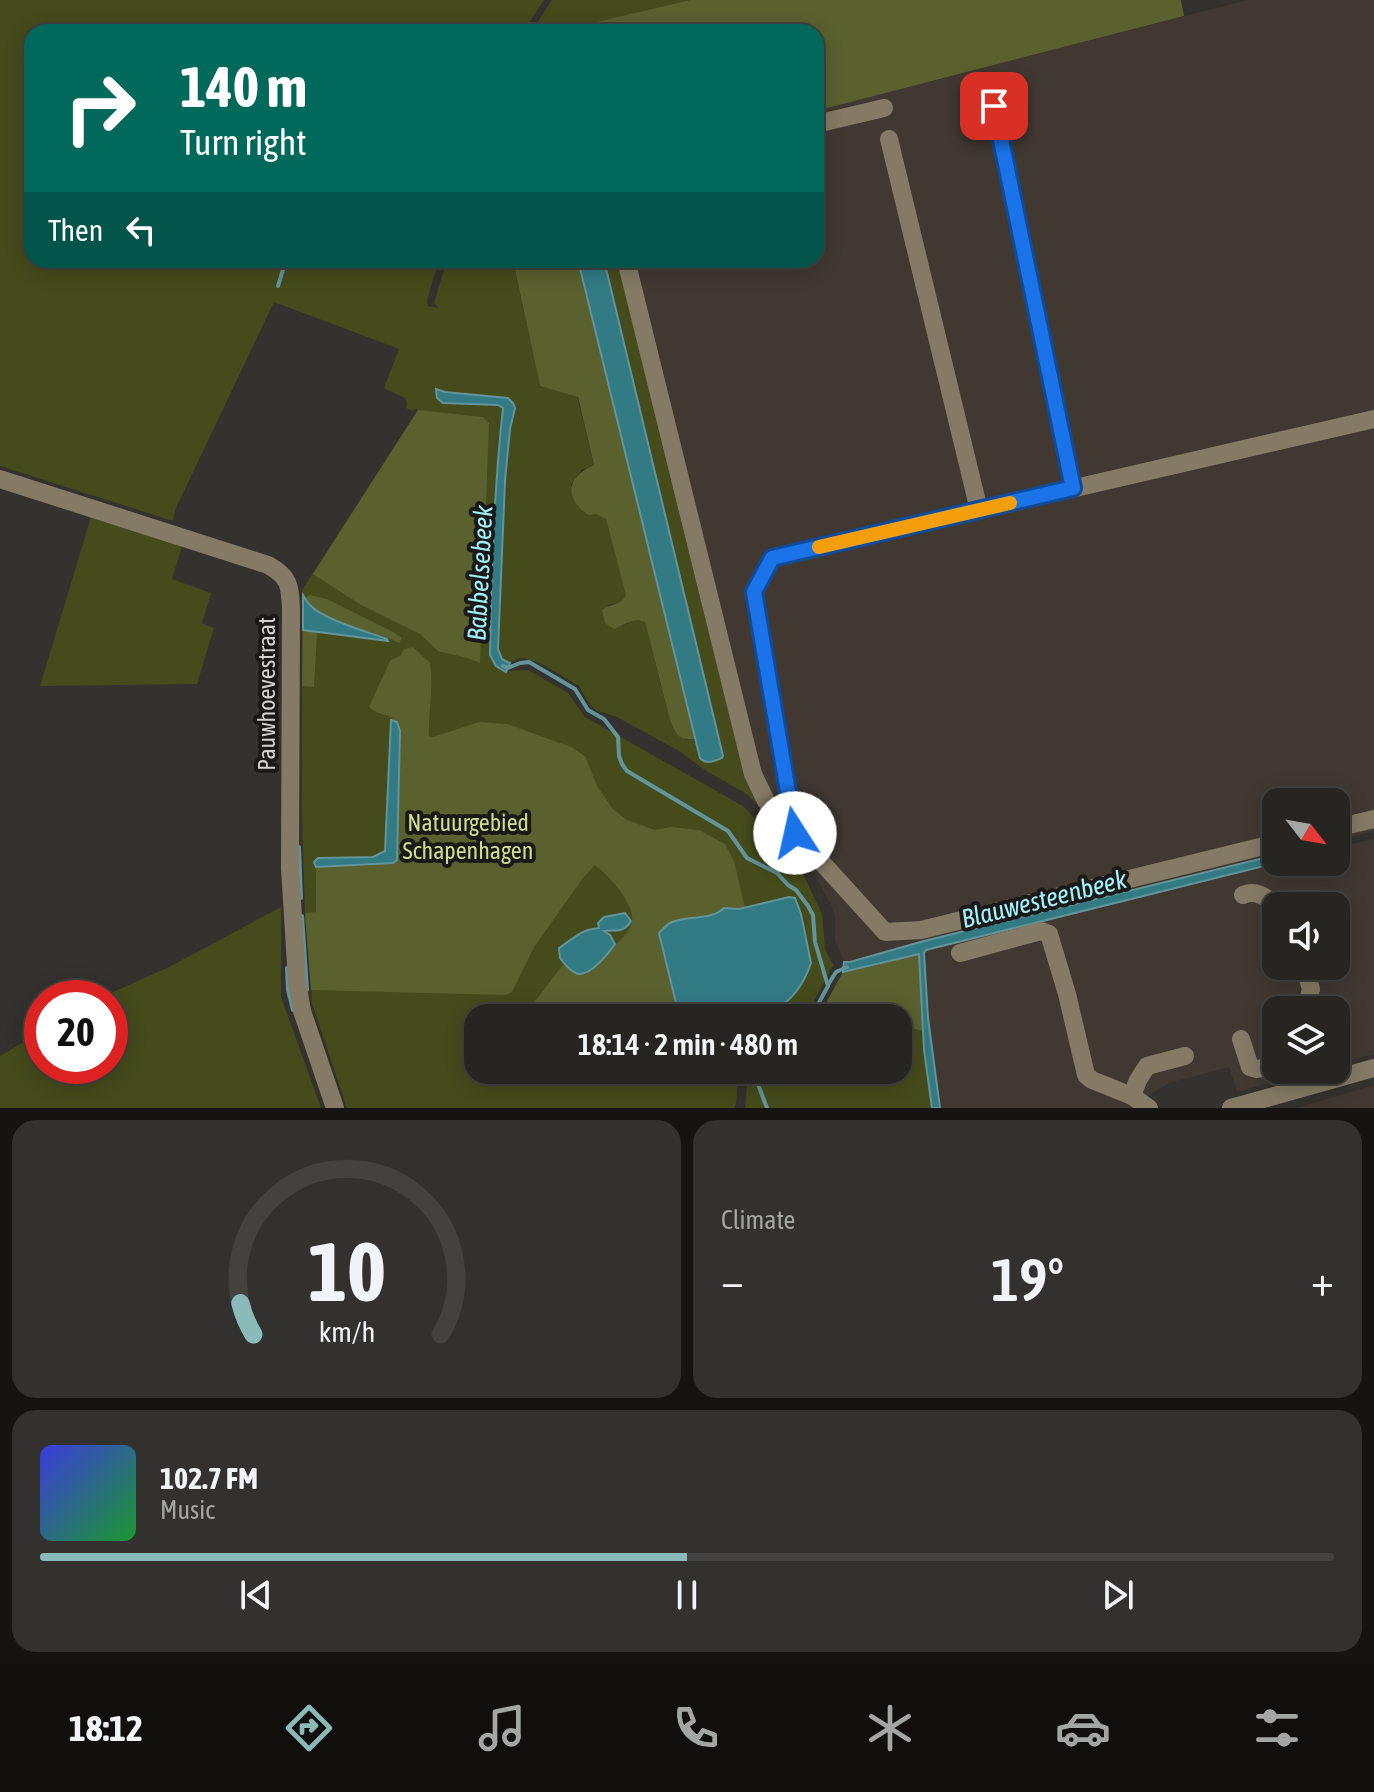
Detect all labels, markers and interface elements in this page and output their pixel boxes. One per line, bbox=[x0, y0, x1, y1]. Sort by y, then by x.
text: 140 m bbox=[180, 55, 307, 119]
icon: right bbox=[48, 56, 152, 160]
pin bbox=[960, 72, 1028, 140]
icon: arrive bbox=[972, 84, 1016, 128]
text: Turn right bbox=[180, 121, 307, 163]
icon: left bbox=[119, 208, 163, 252]
text: Then bbox=[48, 213, 103, 247]
water label: Babbelsebeek bbox=[461, 504, 499, 641]
street label: Pauwhoevestraat bbox=[253, 617, 280, 771]
north arrow bbox=[1262, 788, 1350, 876]
map controls bbox=[1262, 788, 1350, 1084]
position arrow bbox=[753, 791, 837, 875]
park label: Natuurgebied Schapenhagen bbox=[403, 809, 533, 864]
water label: Blauwesteenbeek bbox=[958, 864, 1130, 934]
button: sound bbox=[1262, 892, 1350, 980]
speed limit sign: 20 bbox=[24, 980, 128, 1084]
button: layers bbox=[1262, 996, 1350, 1084]
text: 18:14 · 2 min · 480 m bbox=[578, 1027, 798, 1061]
text: Climate bbox=[721, 1205, 795, 1235]
text: 10 bbox=[307, 1223, 386, 1319]
text: 19° bbox=[991, 1245, 1064, 1314]
text: − bbox=[721, 1255, 744, 1305]
text: + bbox=[1311, 1255, 1334, 1305]
text: km/h bbox=[318, 1315, 375, 1348]
text: 102.7 FM bbox=[160, 1461, 258, 1495]
text: Music bbox=[160, 1495, 215, 1525]
icon: previous bbox=[234, 1573, 278, 1617]
icon: pause bbox=[665, 1573, 709, 1617]
icon: next bbox=[1096, 1573, 1140, 1617]
icon: directions bbox=[281, 1700, 337, 1756]
icon: music bbox=[474, 1700, 530, 1756]
icon: phone bbox=[668, 1700, 724, 1756]
icon: climate bbox=[862, 1700, 918, 1756]
icon: car bbox=[1055, 1700, 1111, 1756]
icon: filters bbox=[1249, 1700, 1305, 1756]
text: 18:12 bbox=[69, 1707, 143, 1749]

